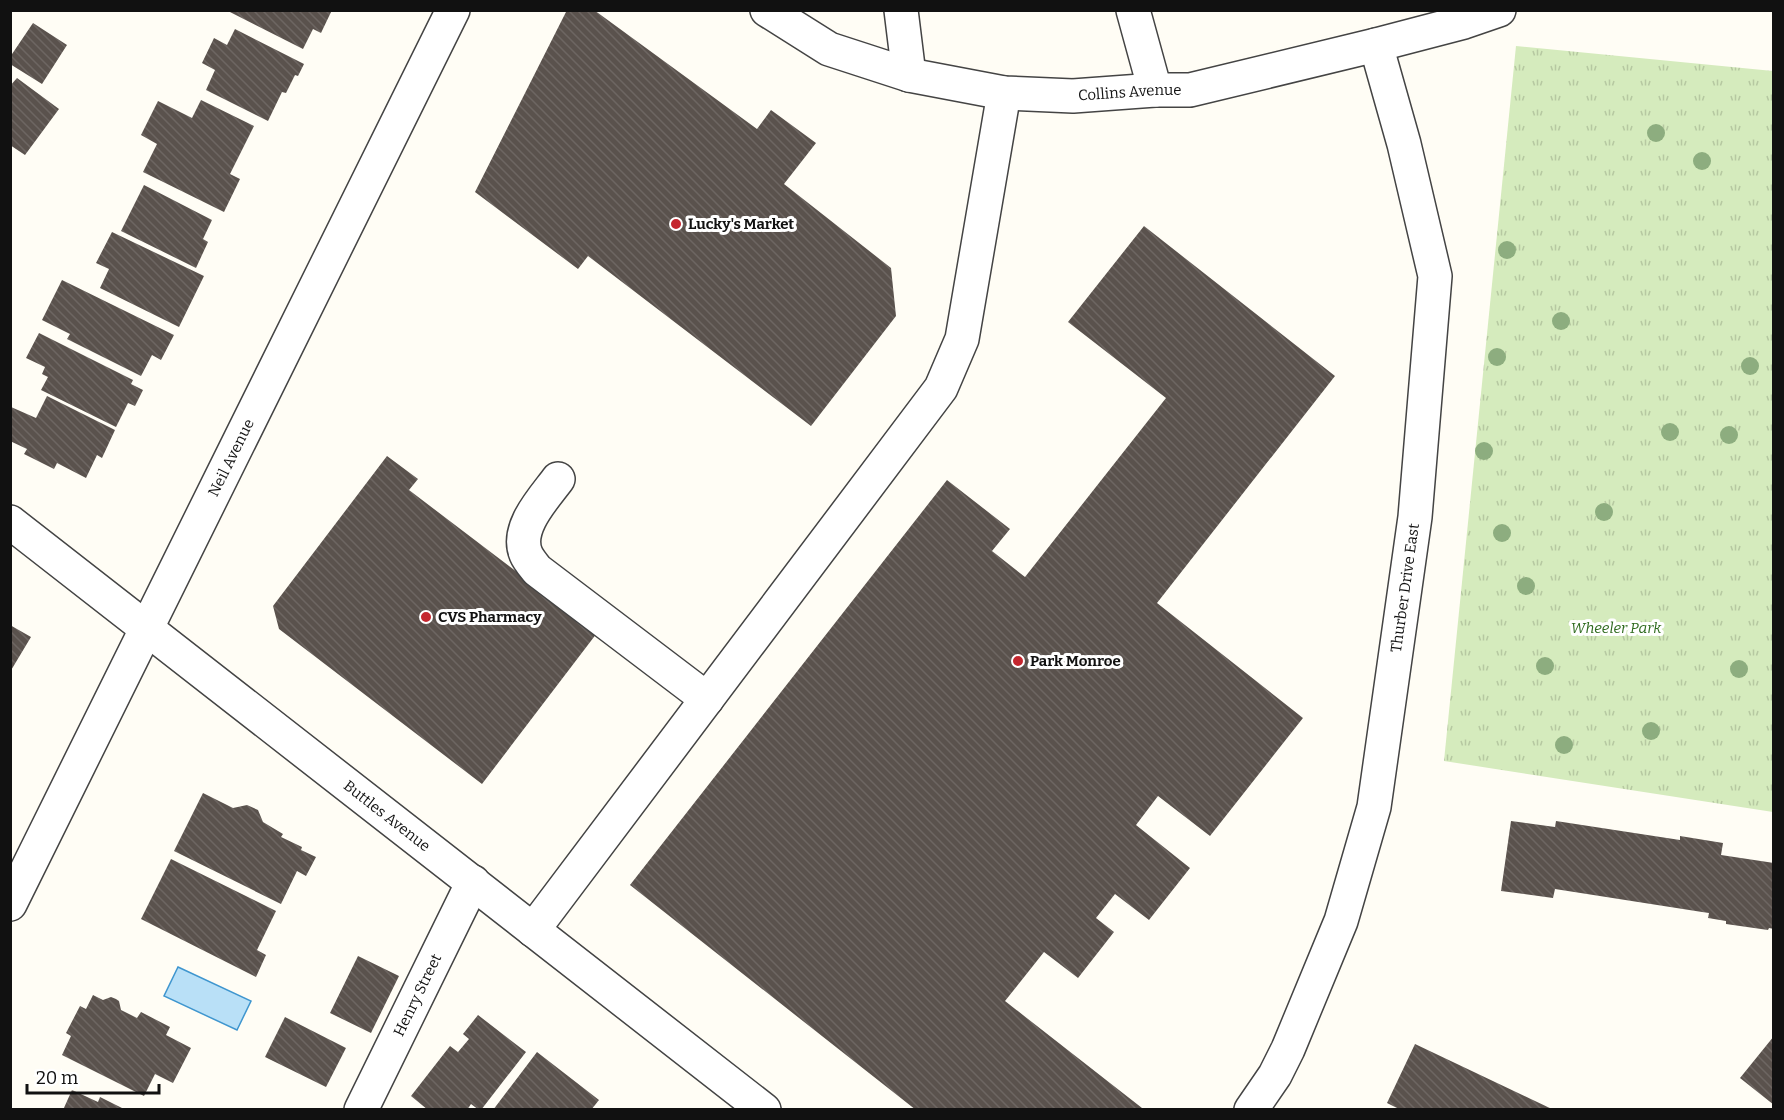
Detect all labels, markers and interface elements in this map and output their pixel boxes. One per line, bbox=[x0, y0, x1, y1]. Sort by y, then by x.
street label: Collins Avenue bbox=[1077, 81, 1181, 105]
place label: Lucky's Market bbox=[688, 215, 794, 233]
marker: Lucky's Market bbox=[669, 217, 683, 231]
street label: Neil Avenue bbox=[204, 416, 258, 500]
street label: Thurber Drive East bbox=[1387, 522, 1423, 654]
place label: CVS Pharmacy bbox=[438, 608, 542, 626]
marker: CVS Pharmacy bbox=[419, 610, 433, 624]
park label: Wheeler Park bbox=[1571, 619, 1662, 637]
place label: Park Monroe bbox=[1030, 652, 1121, 670]
marker: Park Monroe bbox=[1011, 654, 1025, 668]
street label: Buttles Avenue bbox=[340, 777, 434, 855]
street label: Henry Street bbox=[390, 950, 446, 1039]
scale bar bbox=[27, 1057, 159, 1095]
text: 20 m bbox=[36, 1067, 78, 1089]

